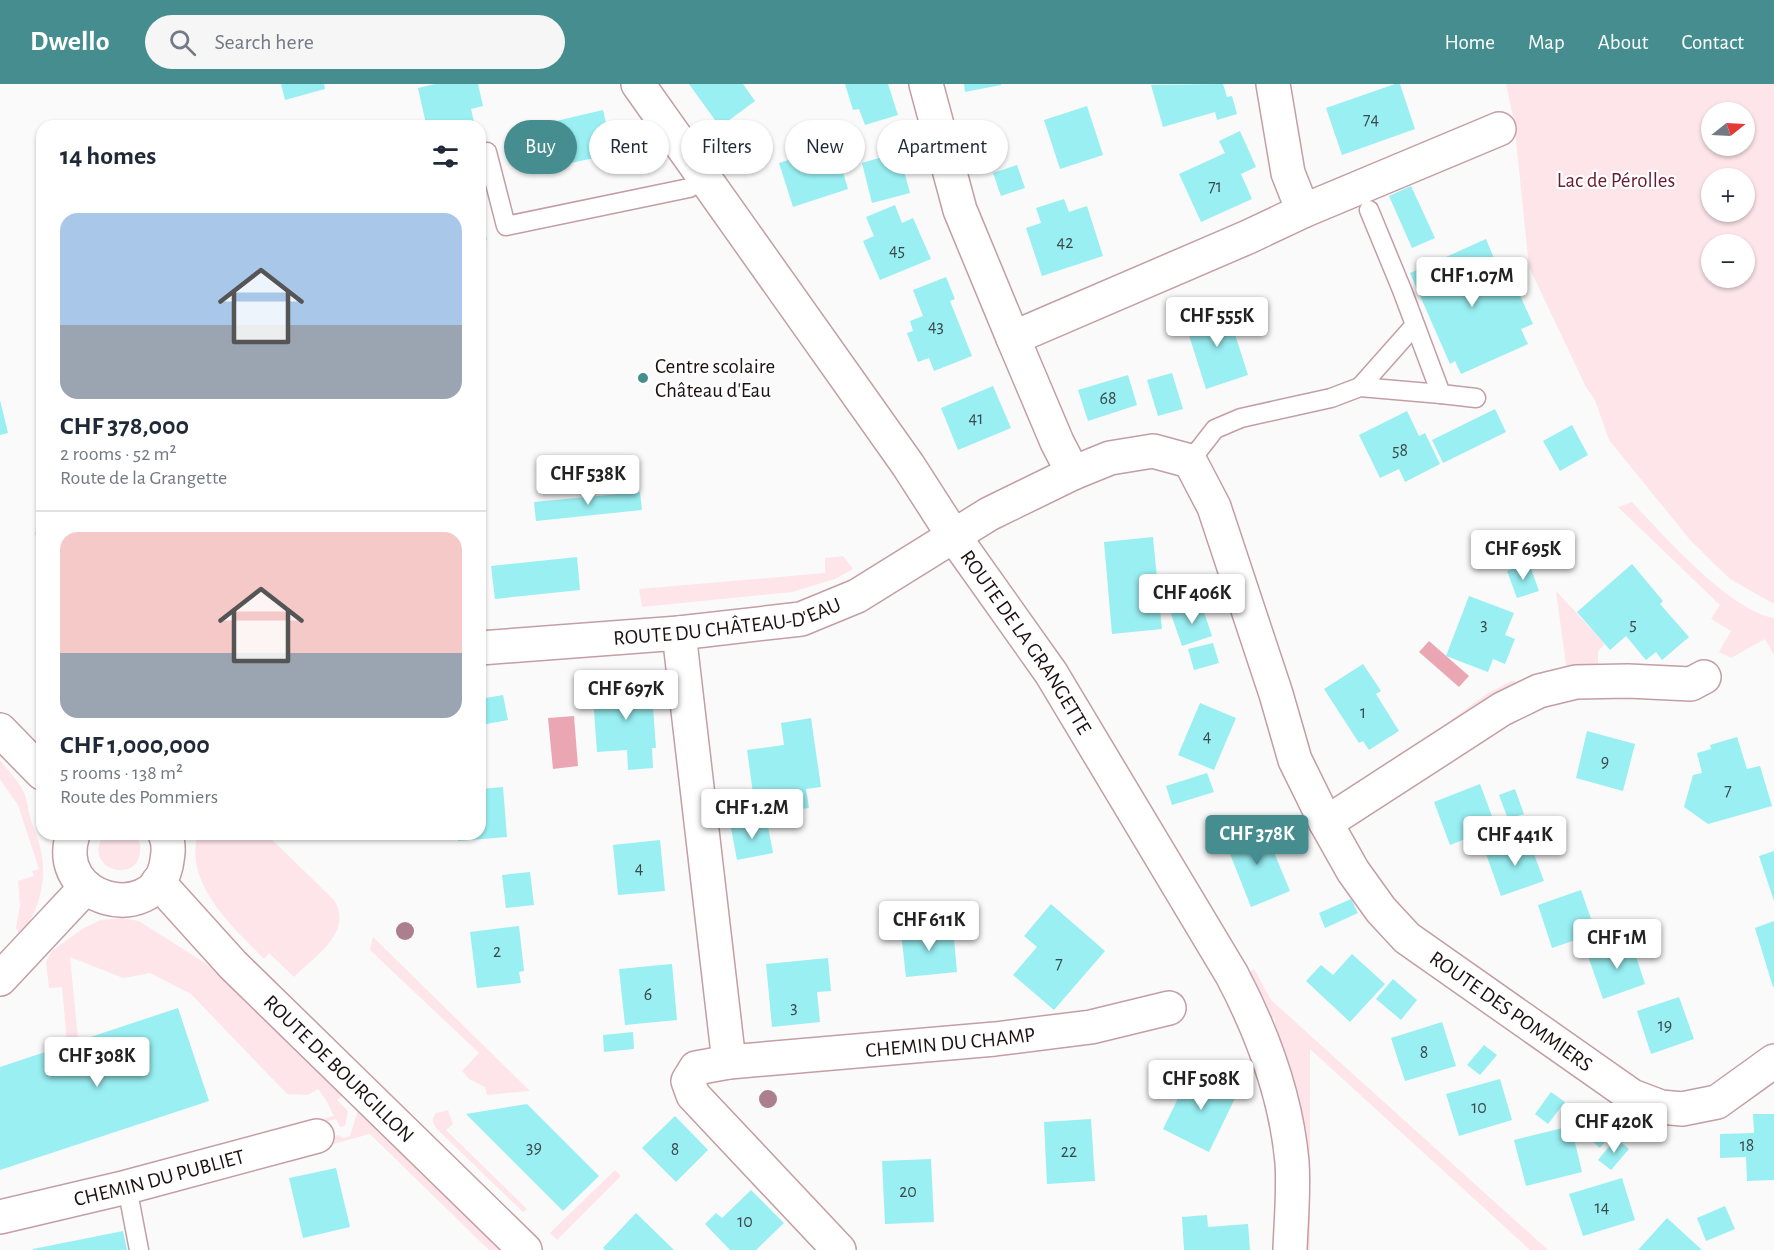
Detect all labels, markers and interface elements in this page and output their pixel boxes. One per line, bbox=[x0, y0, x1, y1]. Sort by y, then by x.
search box bbox=[145, 15, 565, 69]
icon: search bbox=[166, 26, 199, 59]
text: Dwello bbox=[30, 28, 109, 56]
text: Search here bbox=[214, 31, 314, 53]
text: Home bbox=[1444, 32, 1495, 53]
text: Map bbox=[1528, 32, 1565, 53]
text: About bbox=[1598, 32, 1648, 53]
text: Contact bbox=[1681, 32, 1744, 53]
north arrow bbox=[1701, 102, 1755, 156]
map controls bbox=[1701, 102, 1755, 288]
house number: 74 bbox=[1363, 111, 1379, 129]
chip: Buy bbox=[504, 120, 577, 174]
chip: Rent bbox=[589, 120, 669, 174]
chip: Filters bbox=[681, 120, 773, 174]
chip: New bbox=[785, 120, 865, 174]
chip: Apartment bbox=[877, 120, 1008, 174]
icon: filters bbox=[429, 140, 462, 173]
text: 14 homes bbox=[60, 143, 156, 169]
button: + bbox=[1701, 168, 1755, 222]
park label: Lac de Pérolles bbox=[1557, 170, 1675, 191]
house number: 71 bbox=[1208, 178, 1222, 196]
house number: 42 bbox=[1057, 234, 1073, 252]
button: − bbox=[1701, 234, 1755, 288]
house number: 45 bbox=[889, 242, 905, 260]
icon: home bbox=[207, 252, 315, 360]
pin: CHF 1.07M bbox=[1403, 257, 1541, 308]
text: CHF 1.07M bbox=[1430, 266, 1514, 286]
pin: CHF 555K bbox=[1155, 297, 1279, 348]
text: CHF 555K bbox=[1180, 306, 1254, 326]
house number: 43 bbox=[928, 318, 944, 336]
place label: Centre scolaire Château d'Eau bbox=[655, 356, 775, 401]
marker: Centre scolaire Château d'Eau bbox=[636, 371, 650, 385]
house number: 68 bbox=[1100, 390, 1117, 408]
house number: 41 bbox=[969, 410, 983, 428]
text: CHF 378,000 bbox=[60, 413, 189, 439]
house number: 58 bbox=[1392, 442, 1408, 460]
text: 2 rooms · 52 m² bbox=[60, 444, 177, 464]
pin: CHF 538K bbox=[526, 455, 650, 506]
text: CHF 538K bbox=[550, 464, 626, 484]
text: Route de la Grangette bbox=[60, 468, 227, 488]
pin: CHF 695K bbox=[1461, 530, 1585, 581]
text: CHF 695K bbox=[1485, 539, 1561, 559]
street label: ROUTE DE LA GRANGETTE bbox=[956, 546, 1095, 738]
icon: home bbox=[207, 571, 315, 679]
pin: CHF 406K bbox=[1130, 574, 1254, 625]
text: CHF 406K bbox=[1153, 583, 1231, 603]
street label: ROUTE DU CHÂTEAU-D'EAU bbox=[613, 594, 844, 649]
house number: 3 bbox=[1480, 616, 1488, 634]
house number: 5 bbox=[1629, 616, 1637, 634]
pin: CHF 697K bbox=[564, 670, 688, 721]
text: CHF 697K bbox=[588, 679, 664, 699]
house number: 1 bbox=[1360, 704, 1366, 722]
house number: 4 bbox=[1203, 728, 1212, 746]
text: CHF 1,000,000 bbox=[60, 732, 210, 758]
house number: 9 bbox=[1601, 753, 1609, 771]
text: 5 rooms · 138 m² bbox=[60, 763, 183, 783]
house number: 7 bbox=[1724, 782, 1732, 800]
text: Route des Pommiers bbox=[60, 787, 218, 807]
pin: CHF 1.2M bbox=[690, 789, 814, 840]
text: CHF 1.2M bbox=[715, 798, 789, 818]
pin: CHF 378K bbox=[1195, 815, 1319, 866]
pin: CHF 441K bbox=[1453, 816, 1577, 867]
text: CHF 378K bbox=[1219, 824, 1295, 844]
text: CHF 441K bbox=[1477, 825, 1553, 845]
house number: 4 bbox=[635, 860, 644, 878]
pin: CHF 611K bbox=[867, 901, 991, 952]
text: CHF 611K bbox=[893, 910, 965, 930]
pin: CHF 1M bbox=[1568, 919, 1666, 970]
text: CHF 1M bbox=[1587, 928, 1647, 948]
house number: 2 bbox=[493, 943, 501, 961]
street label: ROUTE DES POMMIERS bbox=[1426, 947, 1596, 1076]
house number: 7 bbox=[1055, 955, 1063, 973]
house number: 6 bbox=[644, 986, 652, 1004]
street label: ROUTE DE BOURGILLON bbox=[259, 991, 418, 1147]
house number: 3 bbox=[790, 999, 798, 1017]
house number: 19 bbox=[1658, 1017, 1672, 1035]
street label: CHEMIN DU CHAMP bbox=[864, 1024, 1037, 1061]
pin: CHF 308K bbox=[35, 1037, 159, 1088]
house number: 8 bbox=[1420, 1044, 1428, 1062]
text: CHF 308K bbox=[59, 1046, 135, 1066]
pin: CHF 508K bbox=[1139, 1060, 1263, 1111]
text: CHF 508K bbox=[1163, 1069, 1240, 1089]
house number: 10 bbox=[1471, 1099, 1487, 1117]
pin: CHF 420K bbox=[1552, 1103, 1676, 1154]
text: CHF 420K bbox=[1575, 1112, 1653, 1132]
house number: 18 bbox=[1740, 1137, 1754, 1155]
house number: 39 bbox=[526, 1139, 542, 1157]
house number: 8 bbox=[671, 1141, 679, 1159]
house number: 22 bbox=[1061, 1143, 1077, 1161]
street label: CHEMIN DU PUBLIET bbox=[72, 1146, 247, 1210]
house number: 20 bbox=[899, 1183, 917, 1201]
house number: 14 bbox=[1595, 1199, 1610, 1217]
house number: 10 bbox=[737, 1213, 753, 1231]

